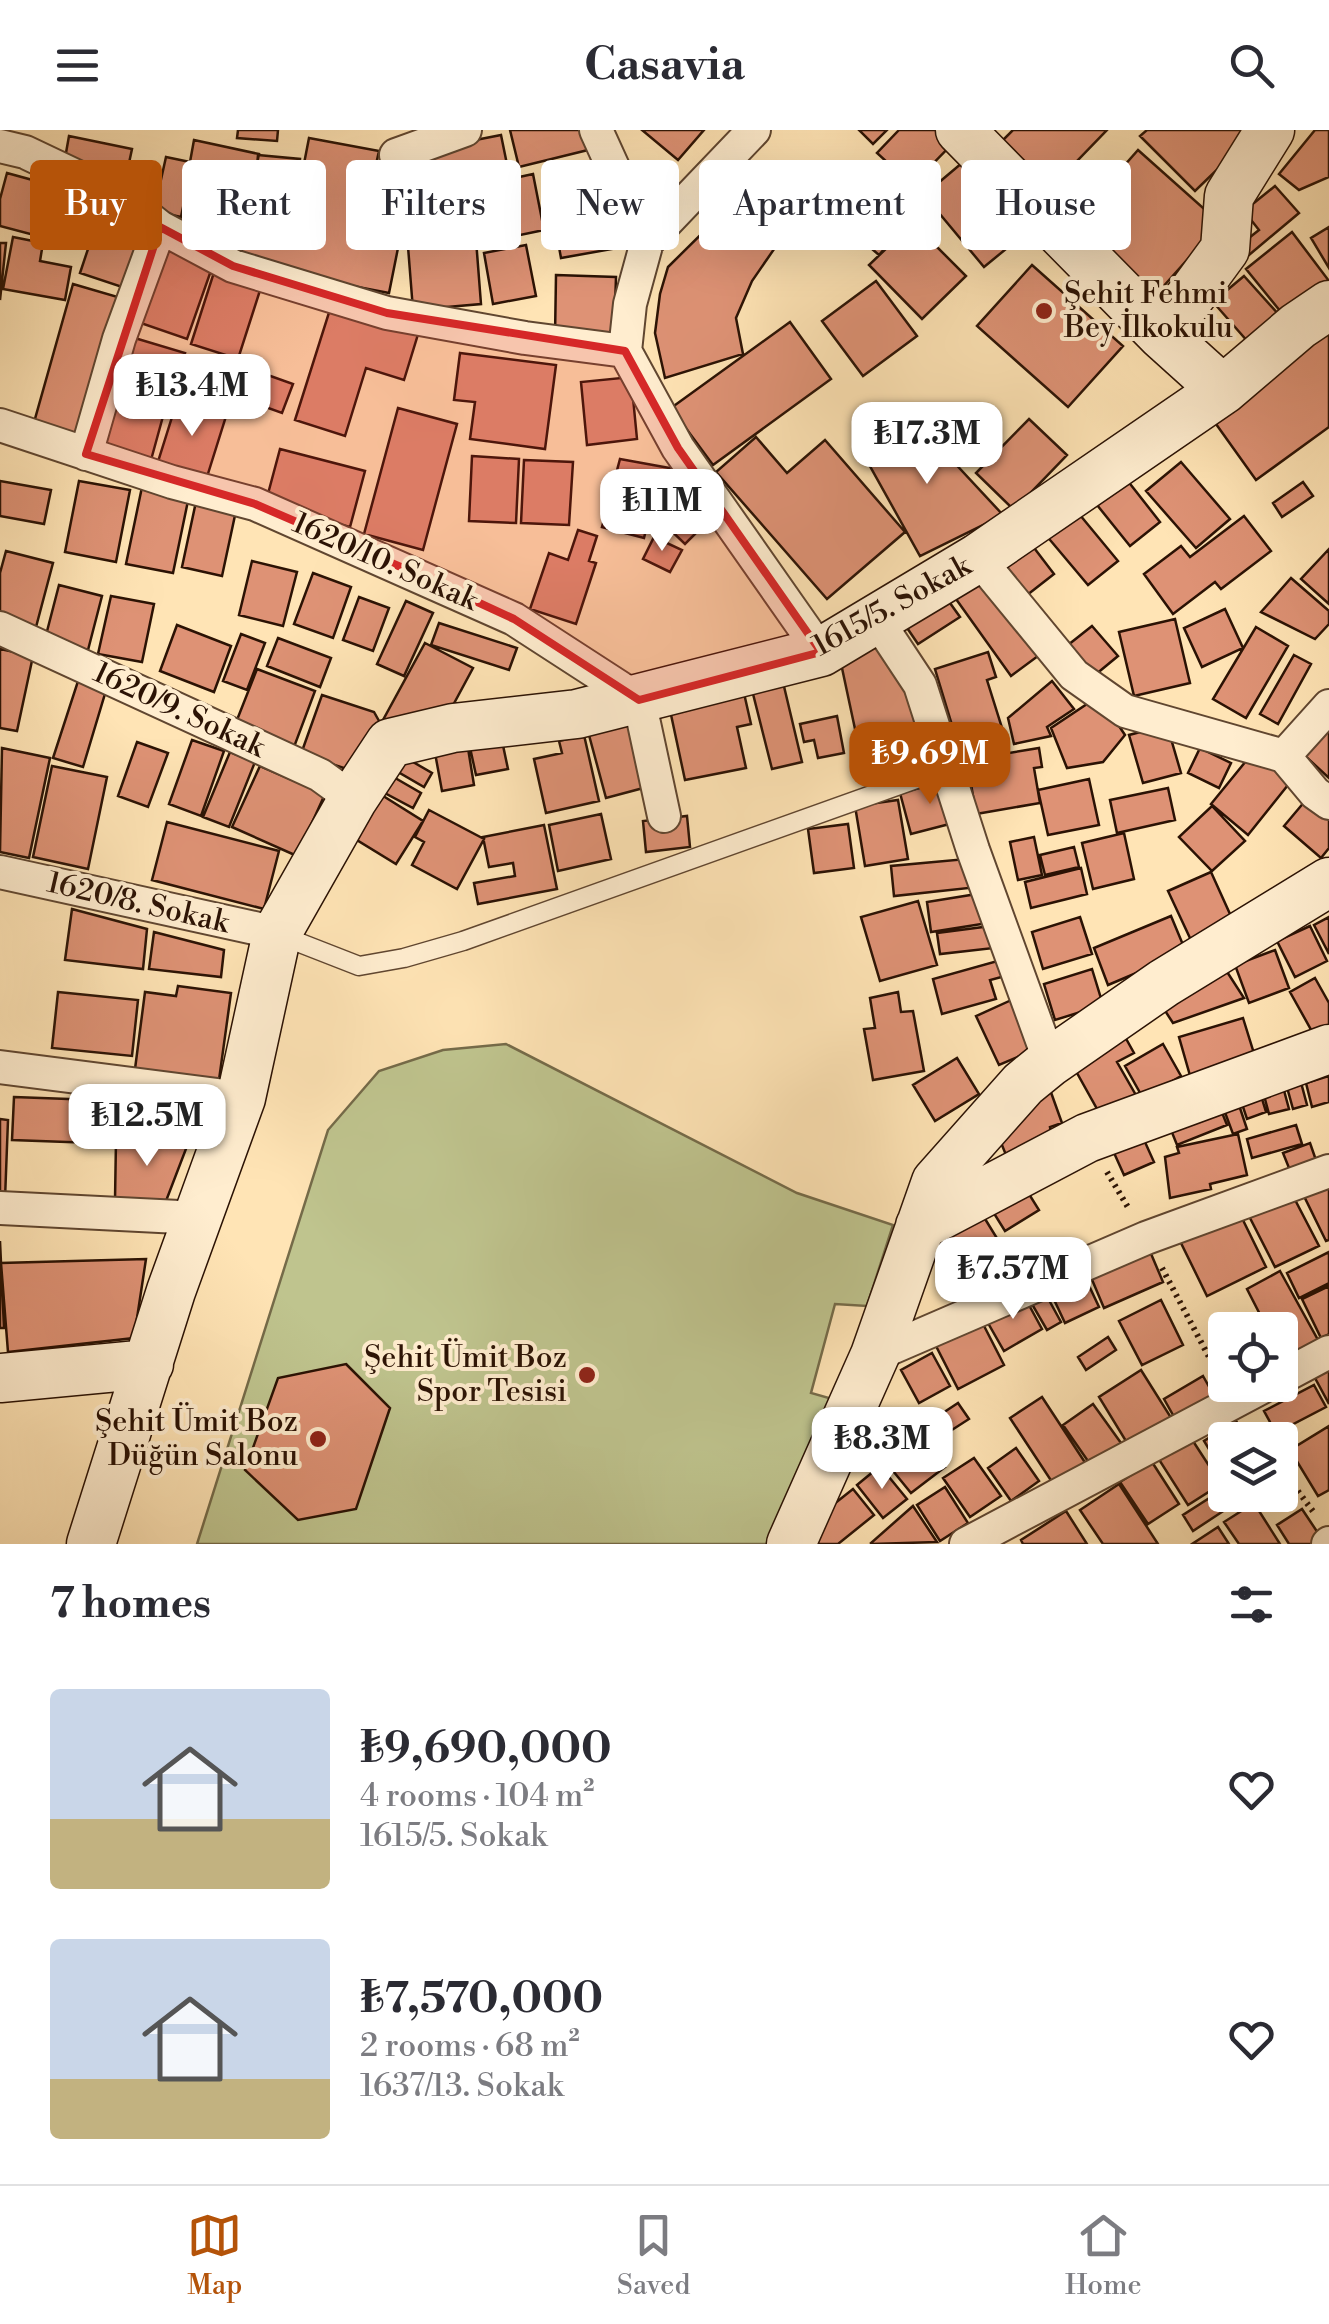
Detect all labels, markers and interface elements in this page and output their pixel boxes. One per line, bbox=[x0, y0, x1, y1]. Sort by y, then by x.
text: Casavia bbox=[584, 37, 745, 94]
icon: menu bbox=[50, 38, 105, 93]
icon: search bbox=[1224, 38, 1279, 93]
chip: Buy bbox=[30, 160, 162, 250]
chip: Rent bbox=[182, 160, 326, 250]
chip: Filters bbox=[346, 160, 521, 250]
chip: New bbox=[541, 160, 679, 250]
chip: Apartment bbox=[699, 160, 941, 250]
chip: House bbox=[961, 160, 1131, 250]
place label: Şehit Fehmi Bey İlkokulu bbox=[1063, 275, 1233, 347]
marker: Şehit Fehmi Bey İlkokulu bbox=[1033, 300, 1055, 322]
pin: ₺13.4M bbox=[111, 354, 273, 439]
text: ₺13.4M bbox=[136, 366, 248, 406]
pin: ₺17.3M bbox=[846, 402, 1008, 487]
text: ₺17.3M bbox=[873, 414, 981, 454]
pin: ₺11M bbox=[603, 469, 721, 554]
text: ₺11M bbox=[622, 481, 702, 521]
street label: 1620/10. Sokak bbox=[286, 504, 485, 620]
street label: 1615/5. Sokak bbox=[806, 546, 979, 665]
street label: 1620/9. Sokak bbox=[87, 654, 272, 767]
pin: ₺9.69M bbox=[849, 722, 1011, 807]
text: ₺9.69M bbox=[871, 734, 989, 774]
street label: 1620/8. Sokak bbox=[43, 864, 234, 943]
pin: ₺12.5M bbox=[66, 1084, 228, 1169]
text: ₺12.5M bbox=[91, 1096, 203, 1136]
pin: ₺7.57M bbox=[932, 1237, 1094, 1322]
text: ₺7.57M bbox=[957, 1249, 1069, 1289]
map controls bbox=[1208, 1312, 1298, 1512]
button: locate bbox=[1208, 1312, 1298, 1402]
place label: Şehit Ümit Boz Spor Tesisi bbox=[364, 1338, 567, 1411]
marker: Şehit Ümit Boz Spor Tesisi bbox=[576, 1364, 598, 1386]
place label: Şehit Ümit Boz Düğün Salonu bbox=[95, 1402, 298, 1475]
pin: ₺8.3M bbox=[812, 1407, 952, 1492]
text: ₺8.3M bbox=[834, 1419, 930, 1459]
button: layers bbox=[1208, 1422, 1298, 1512]
marker: Şehit Ümit Boz Düğün Salonu bbox=[307, 1428, 329, 1450]
icon: filters bbox=[1224, 1577, 1279, 1632]
text: 7 homes bbox=[50, 1578, 211, 1631]
text: ₺9,690,000 bbox=[360, 1723, 612, 1776]
icon: home bbox=[130, 1729, 250, 1849]
icon: heart bbox=[1224, 1762, 1279, 1817]
text: 4 rooms · 104 m² bbox=[360, 1776, 594, 1816]
text: 1615/5. Sokak bbox=[360, 1816, 547, 1856]
text: ₺7,570,000 bbox=[360, 1973, 603, 2026]
icon: home bbox=[130, 1979, 250, 2099]
icon: heart bbox=[1224, 2012, 1279, 2067]
text: 2 rooms · 68 m² bbox=[360, 2026, 580, 2066]
text: 1637/13. Sokak bbox=[360, 2066, 564, 2106]
tab: Map bbox=[187, 2208, 242, 2303]
tab: Saved bbox=[617, 2208, 690, 2303]
tab: Home bbox=[1065, 2208, 1142, 2303]

